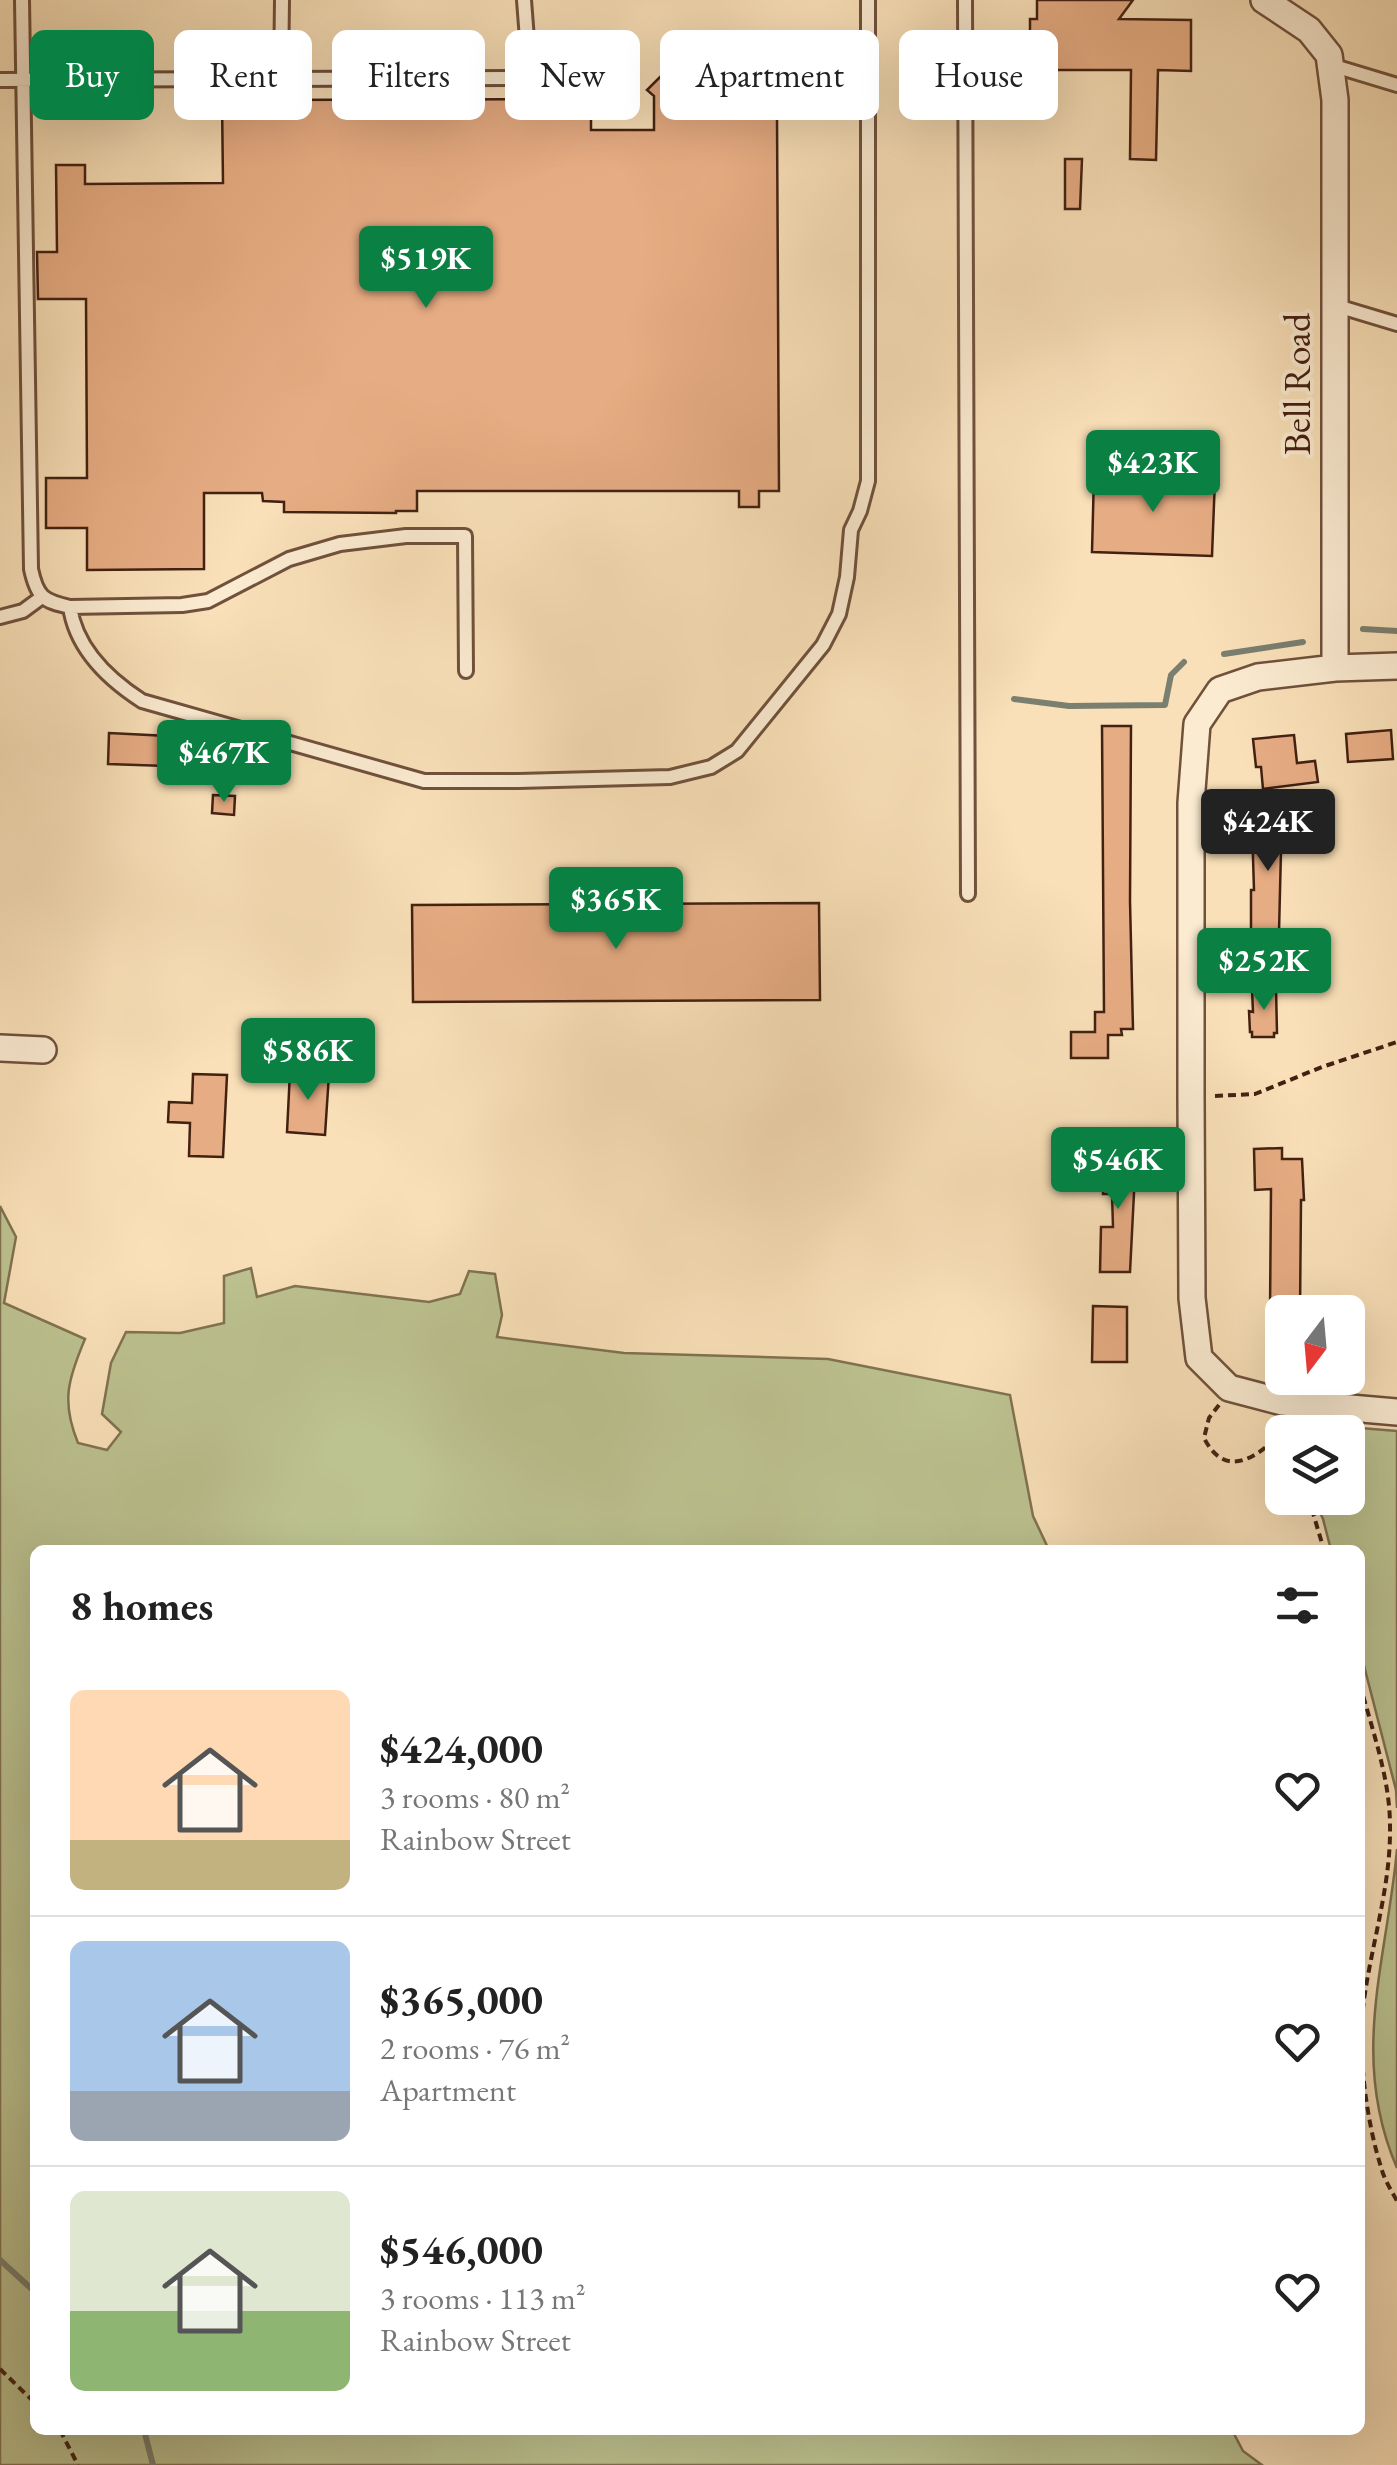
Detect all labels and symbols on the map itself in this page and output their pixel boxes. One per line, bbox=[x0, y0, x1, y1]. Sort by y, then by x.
pin: $519K bbox=[356, 226, 496, 311]
street label: Bell Road bbox=[1272, 312, 1321, 455]
pin: $423K bbox=[1083, 430, 1223, 515]
pin: $467K bbox=[154, 720, 294, 805]
pin: $424K bbox=[1198, 789, 1338, 874]
pin: $365K bbox=[546, 867, 686, 952]
pin: $252K bbox=[1194, 928, 1334, 1013]
pin: $586K bbox=[238, 1018, 378, 1103]
pin: $546K bbox=[1048, 1127, 1188, 1212]
north arrow bbox=[1265, 1295, 1365, 1395]

